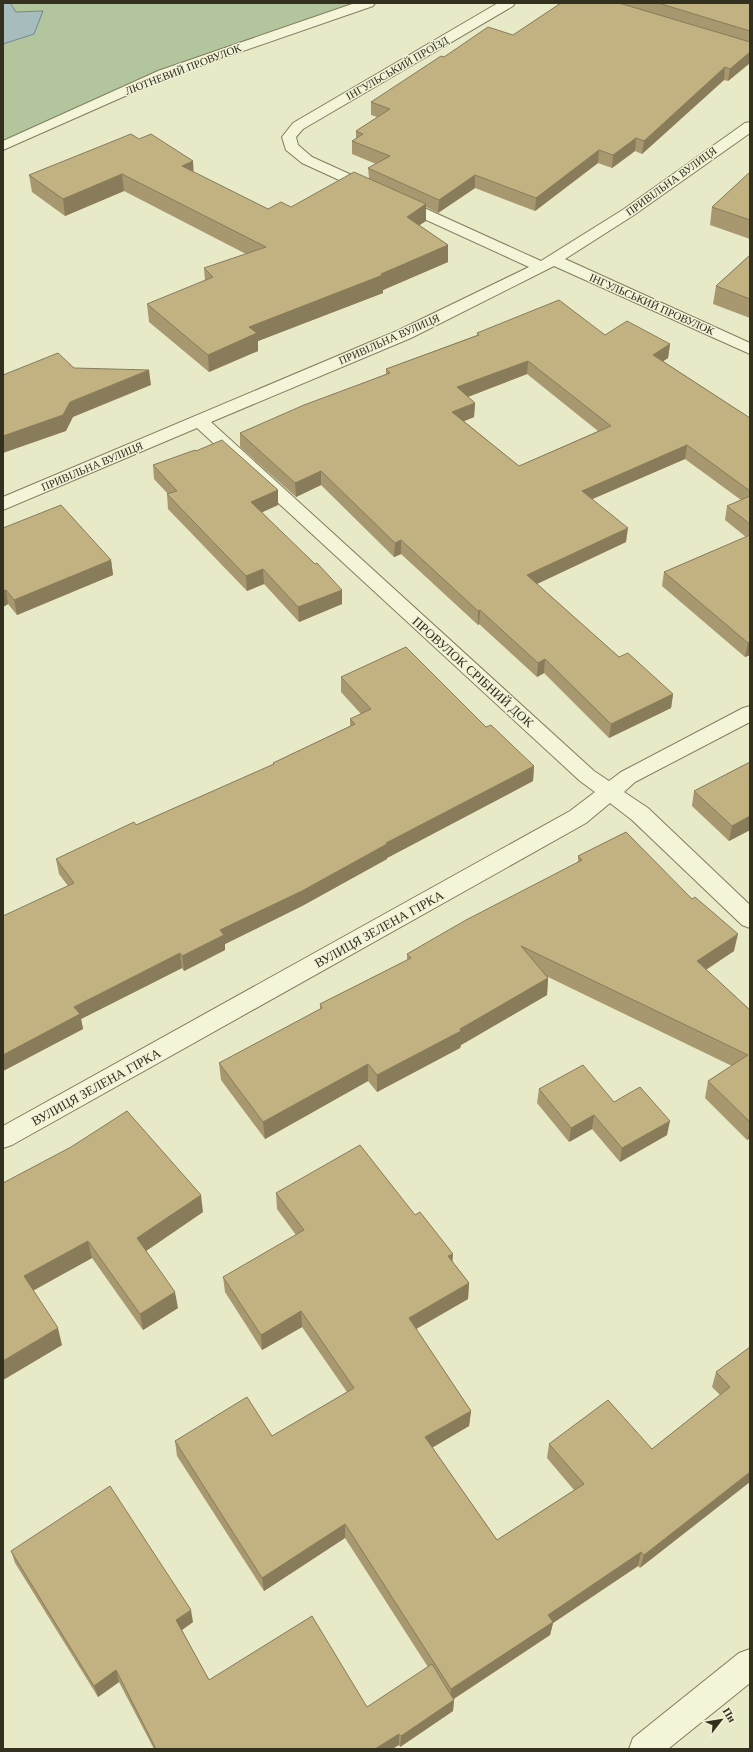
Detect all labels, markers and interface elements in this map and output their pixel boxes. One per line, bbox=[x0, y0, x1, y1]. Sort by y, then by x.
street label: ІНГУЛЬСЬКИЙ ПРОЇЗД bbox=[344, 34, 451, 102]
street label: ЛЮТНЕВИЙ ПРОВУЛОК bbox=[123, 41, 244, 97]
street label: ПРИВІЛЬНА ВУЛИЦЯ bbox=[623, 144, 719, 218]
street label: ІНГУЛЬСЬКИЙ ПРОВУЛОК bbox=[588, 271, 717, 337]
street label: ПРИВІЛЬНА ВУЛИЦЯ bbox=[337, 311, 442, 367]
street label: ПРИВІЛЬНА ВУЛИЦЯ bbox=[39, 439, 145, 493]
street label: ПРОВУЛОК СРІБНИЙ ДОК bbox=[409, 614, 537, 731]
street label: ВУЛИЦЯ ЗЕЛЕНА ГІРКА bbox=[312, 887, 447, 971]
street label: ВУЛИЦЯ ЗЕЛЕНА ГІРКА bbox=[29, 1045, 164, 1129]
north arrow bbox=[701, 1700, 741, 1740]
text: Пн bbox=[721, 1705, 739, 1725]

